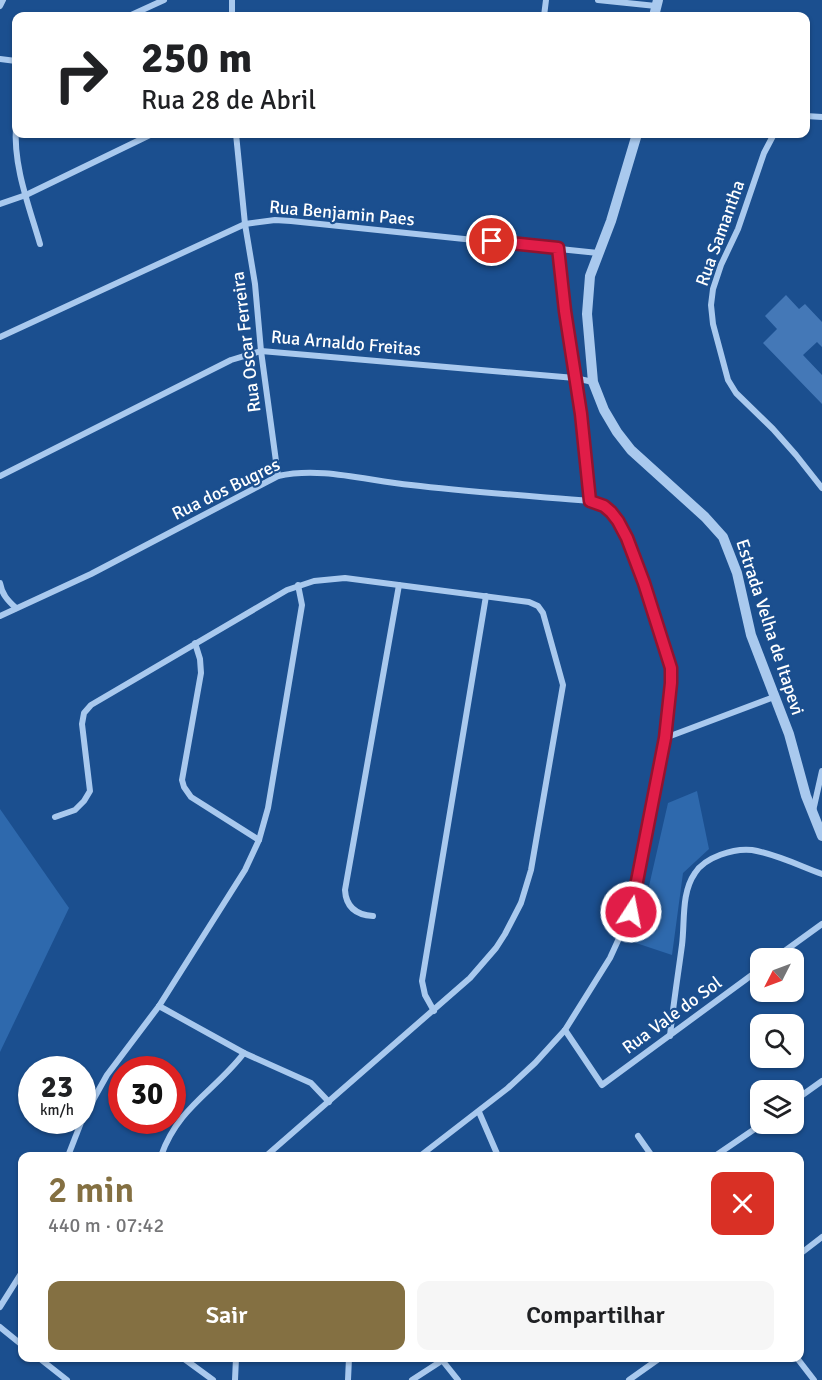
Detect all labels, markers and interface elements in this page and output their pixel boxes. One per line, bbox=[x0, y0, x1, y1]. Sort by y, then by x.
text: 250 m bbox=[141, 33, 252, 84]
icon: right bbox=[42, 36, 120, 114]
text: Rua 28 de Abril bbox=[141, 84, 316, 117]
street label: Rua Samantha bbox=[691, 177, 749, 289]
street label: Rua Benjamin Paes bbox=[268, 196, 416, 230]
pin bbox=[466, 215, 517, 266]
icon: arrive bbox=[475, 224, 508, 257]
street label: Rua Oscar Ferreira bbox=[226, 270, 266, 414]
street label: Rua Arnaldo Freitas bbox=[270, 325, 422, 361]
street label: Rua dos Bugres bbox=[168, 453, 284, 525]
street label: Estrada Velha de Itapevi bbox=[731, 536, 809, 718]
position arrow bbox=[599, 880, 663, 944]
north arrow bbox=[750, 948, 804, 1002]
map controls bbox=[750, 948, 804, 1134]
street label: Rua Vale do Sol bbox=[618, 972, 726, 1058]
button: search bbox=[750, 1014, 804, 1068]
speed limit sign: 30 bbox=[108, 1056, 186, 1134]
text: 23 bbox=[41, 1069, 73, 1106]
button: layers bbox=[750, 1080, 804, 1134]
text: km/h bbox=[40, 1101, 74, 1119]
text: 2 min bbox=[48, 1168, 134, 1213]
button: close bbox=[711, 1172, 774, 1235]
text: 440 m · 07:42 bbox=[48, 1213, 164, 1238]
button: Sair bbox=[48, 1281, 405, 1350]
button: Compartilhar bbox=[417, 1281, 774, 1350]

